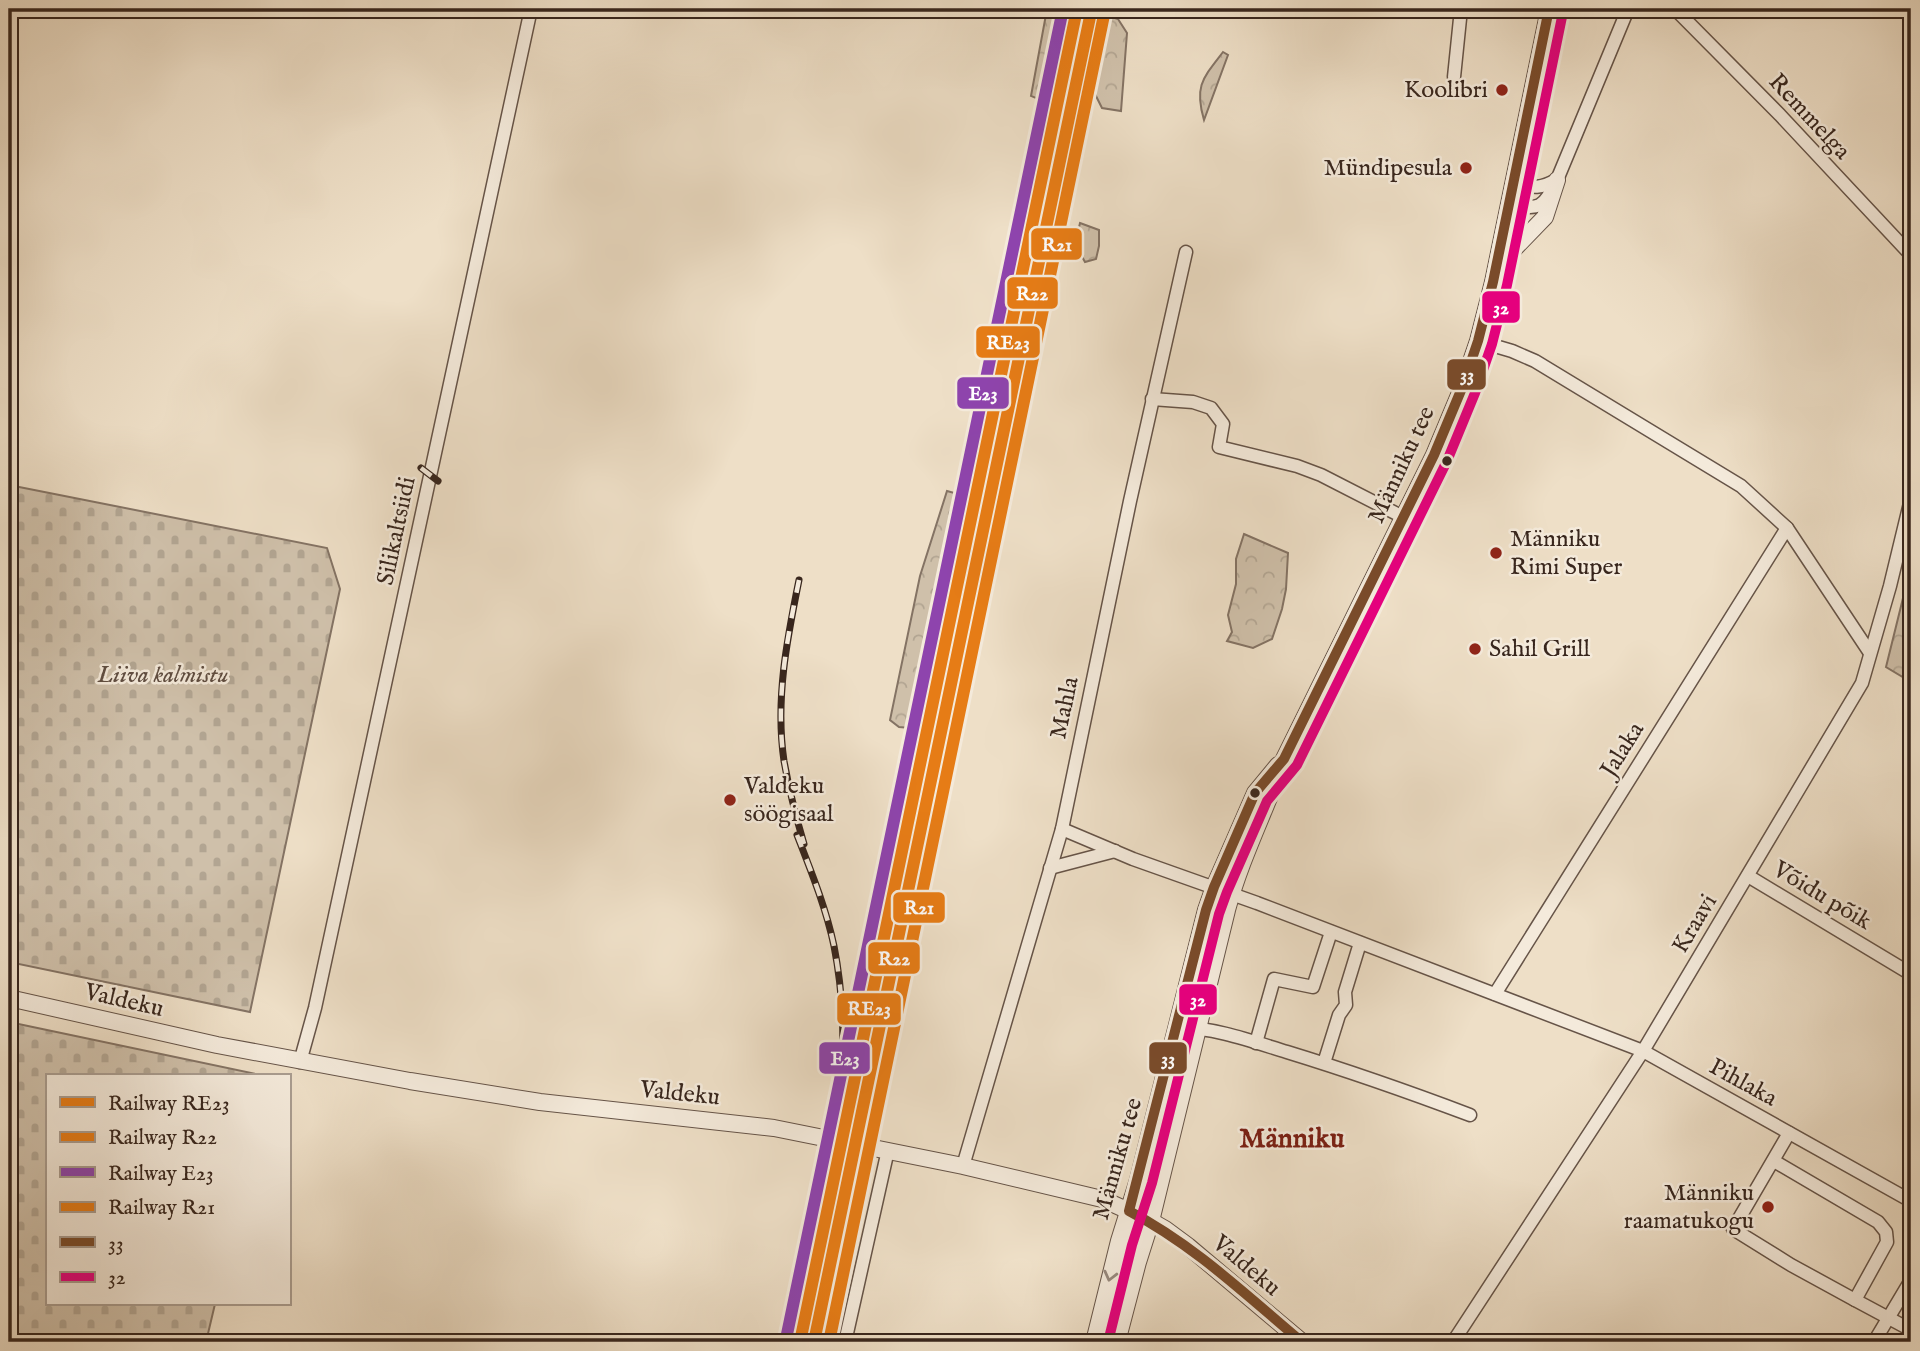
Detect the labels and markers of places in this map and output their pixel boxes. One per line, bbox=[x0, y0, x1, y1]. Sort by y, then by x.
place label: Koolibri bbox=[1404, 75, 1488, 106]
marker: Koolibri bbox=[1494, 82, 1510, 98]
place label: Mündipesula bbox=[1323, 153, 1453, 184]
marker: Mündipesula bbox=[1458, 160, 1474, 176]
unlabelled marker bbox=[1440, 454, 1454, 468]
place label: Männiku Rimi Super bbox=[1510, 524, 1623, 583]
marker: Männiku Rimi Super bbox=[1488, 545, 1504, 561]
place label: Sahil Grill bbox=[1489, 634, 1591, 665]
marker: Sahil Grill bbox=[1467, 641, 1483, 657]
place label: Valdeku söögisaal bbox=[743, 771, 834, 830]
unlabelled marker bbox=[1248, 786, 1262, 800]
marker: Valdeku söögisaal bbox=[722, 792, 738, 808]
place label: Männiku raamatukogu bbox=[1624, 1178, 1754, 1237]
marker: Männiku raamatukogu bbox=[1760, 1199, 1776, 1215]

